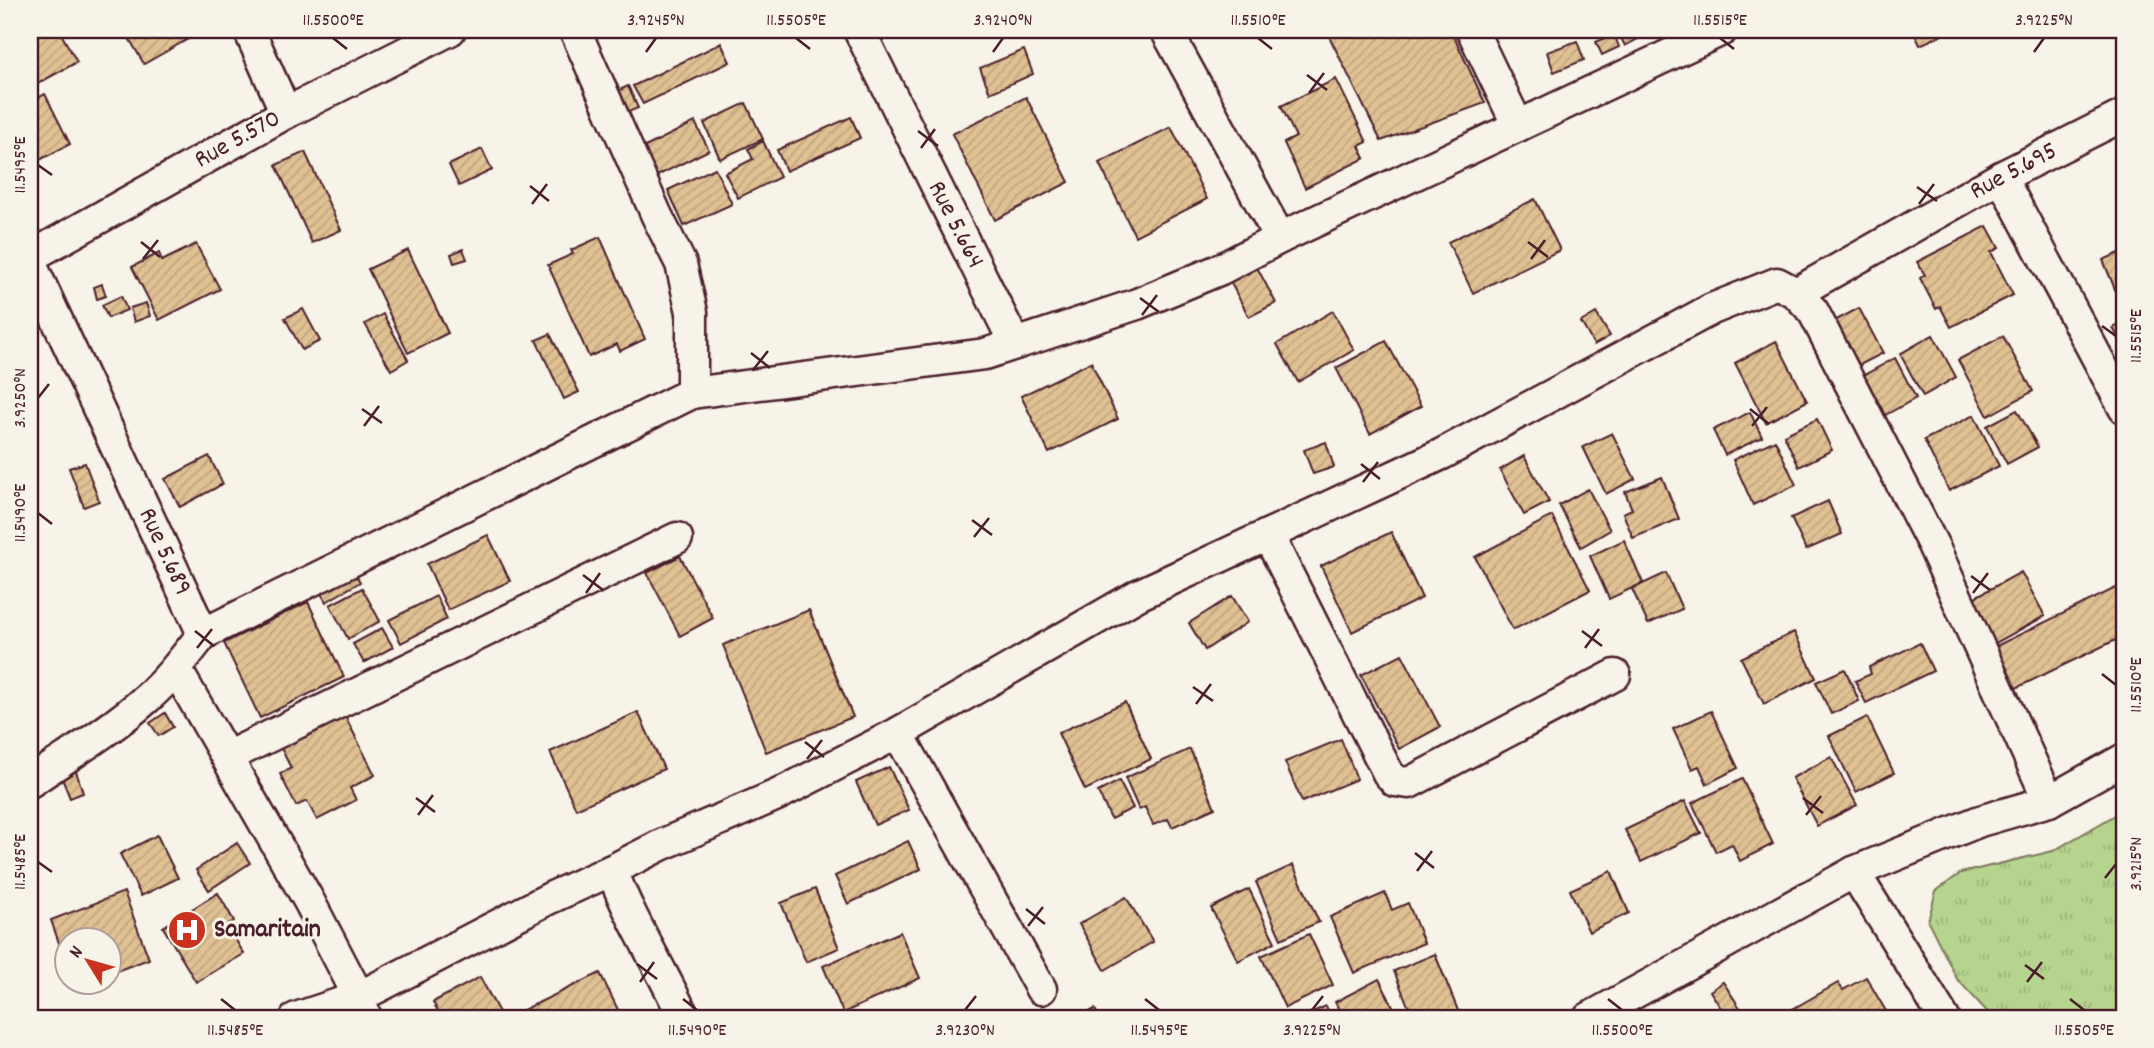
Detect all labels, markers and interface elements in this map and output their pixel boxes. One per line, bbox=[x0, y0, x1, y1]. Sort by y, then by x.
text: 11.5500°E bbox=[302, 9, 364, 34]
text: 3.9245°N bbox=[627, 9, 685, 34]
text: 11.5505°E bbox=[766, 9, 826, 34]
text: 3.9240°N bbox=[973, 9, 1033, 34]
text: 11.5510°E bbox=[1230, 9, 1286, 34]
text: 11.5515°E bbox=[1693, 9, 1747, 34]
text: 3.9225°N bbox=[2015, 9, 2073, 34]
street label: Rue 5.570 bbox=[188, 101, 288, 179]
street label: Rue 5.695 bbox=[1964, 134, 2064, 210]
text: 11.5495°E bbox=[9, 136, 34, 194]
street label: Rue 5.664 bbox=[917, 175, 993, 275]
text: 11.5515°E bbox=[2125, 309, 2150, 363]
text: 3.9250°N bbox=[9, 368, 34, 428]
text: 11.5490°E bbox=[9, 484, 34, 542]
street label: Rue 5.689 bbox=[128, 502, 200, 602]
text: 11.5510°E bbox=[2125, 657, 2150, 713]
text: 11.5485°E bbox=[9, 834, 34, 890]
text: 3.9215°N bbox=[2125, 837, 2150, 891]
hospital icon: Samaritain bbox=[166, 909, 208, 951]
place label: Samaritain bbox=[214, 912, 321, 949]
north arrow bbox=[52, 926, 122, 996]
text: N bbox=[64, 941, 91, 965]
text: 11.5485°E bbox=[207, 1019, 263, 1044]
text: 11.5490°E bbox=[668, 1019, 726, 1044]
text: 3.9230°N bbox=[935, 1019, 995, 1044]
text: 11.5495°E bbox=[1130, 1019, 1188, 1044]
text: 3.9225°N bbox=[1283, 1019, 1341, 1044]
text: 11.5500°E bbox=[1591, 1019, 1653, 1044]
text: 11.5505°E bbox=[2054, 1019, 2114, 1044]

